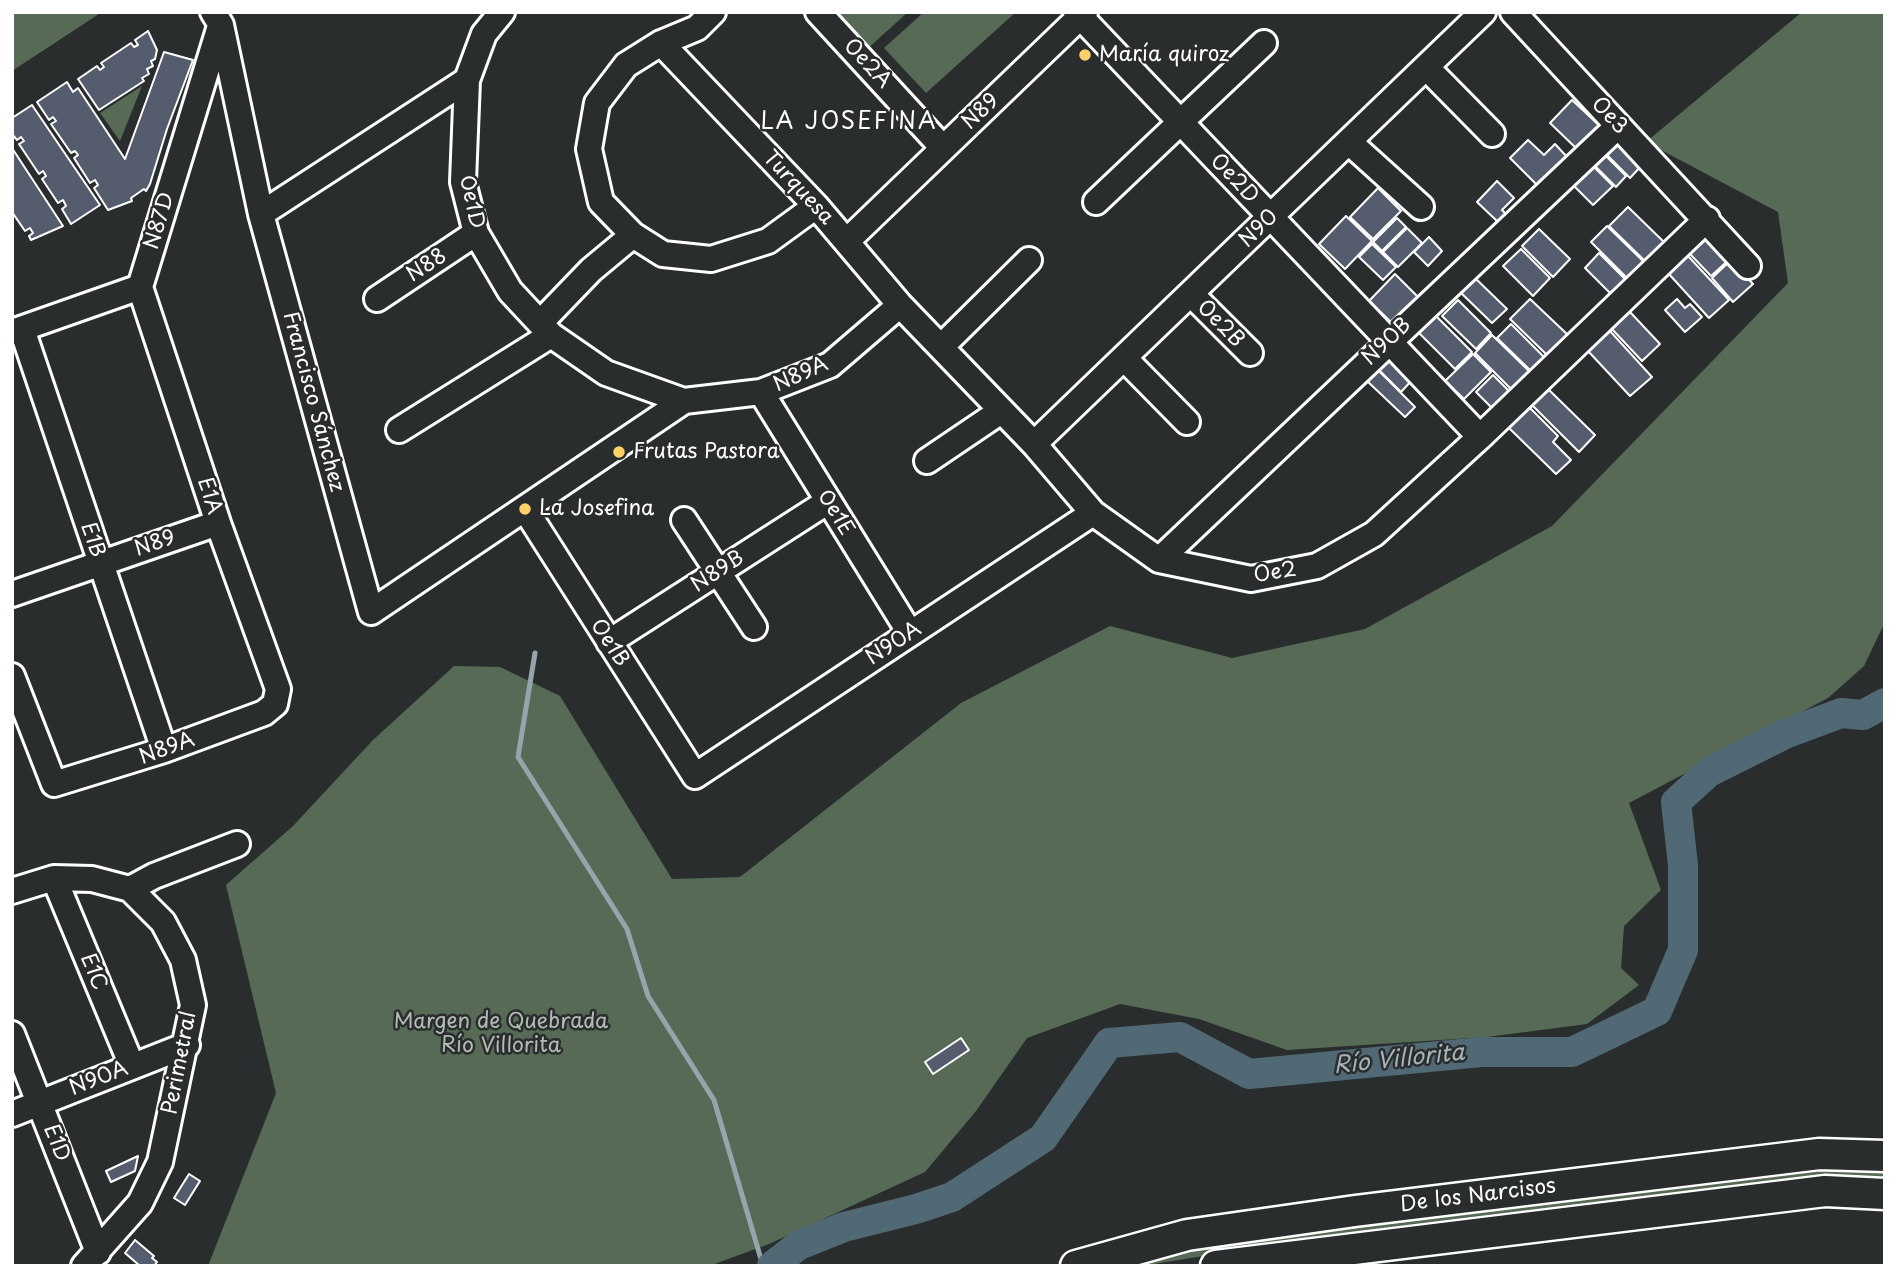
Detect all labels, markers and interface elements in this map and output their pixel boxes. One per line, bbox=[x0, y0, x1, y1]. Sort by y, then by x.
street label: Oe2A bbox=[838, 34, 896, 94]
place label: María quiroz bbox=[1099, 42, 1230, 68]
marker: María quiroz bbox=[1077, 47, 1093, 63]
street label: N89 bbox=[957, 88, 1005, 136]
street label: Oe3 bbox=[1585, 92, 1633, 140]
district label: LA JOSEFINA bbox=[763, 109, 935, 137]
street label: Turquesa bbox=[757, 146, 839, 230]
street label: Oe2D bbox=[1204, 149, 1264, 209]
street label: Oe1D bbox=[453, 173, 489, 231]
street label: N87D bbox=[139, 190, 181, 252]
street label: N90 bbox=[1234, 205, 1284, 253]
street label: N88 bbox=[402, 244, 452, 288]
street label: Oe2B bbox=[1191, 295, 1249, 353]
street label: Francisco Sánchez bbox=[277, 309, 349, 495]
street label: N90B bbox=[1357, 313, 1417, 371]
street label: N89A bbox=[770, 352, 832, 398]
place label: Frutas Pastora bbox=[633, 439, 780, 465]
marker: Frutas Pastora bbox=[611, 444, 627, 460]
street label: E1A bbox=[191, 474, 227, 518]
street label: Oe1E bbox=[811, 485, 859, 541]
place label: La Josefina bbox=[539, 496, 654, 522]
marker: La Josefina bbox=[517, 501, 533, 517]
street label: E1B bbox=[75, 519, 109, 561]
street label: N89 bbox=[131, 525, 179, 563]
street label: N89B bbox=[687, 546, 749, 598]
street label: Oe2 bbox=[1252, 557, 1298, 589]
street label: Oe1B bbox=[584, 614, 634, 672]
street label: N90A bbox=[862, 617, 926, 671]
street label: N89A bbox=[136, 727, 198, 771]
street label: E1C bbox=[74, 950, 112, 994]
street label: Perimetral bbox=[158, 1009, 202, 1117]
park label: Margen de Quebrada Río Villorita bbox=[394, 1009, 608, 1059]
water label: Río Villorita bbox=[1332, 1039, 1466, 1081]
street label: N90A bbox=[66, 1056, 132, 1102]
street label: E1D bbox=[37, 1121, 75, 1165]
street label: De los Narcisos bbox=[1399, 1174, 1557, 1218]

